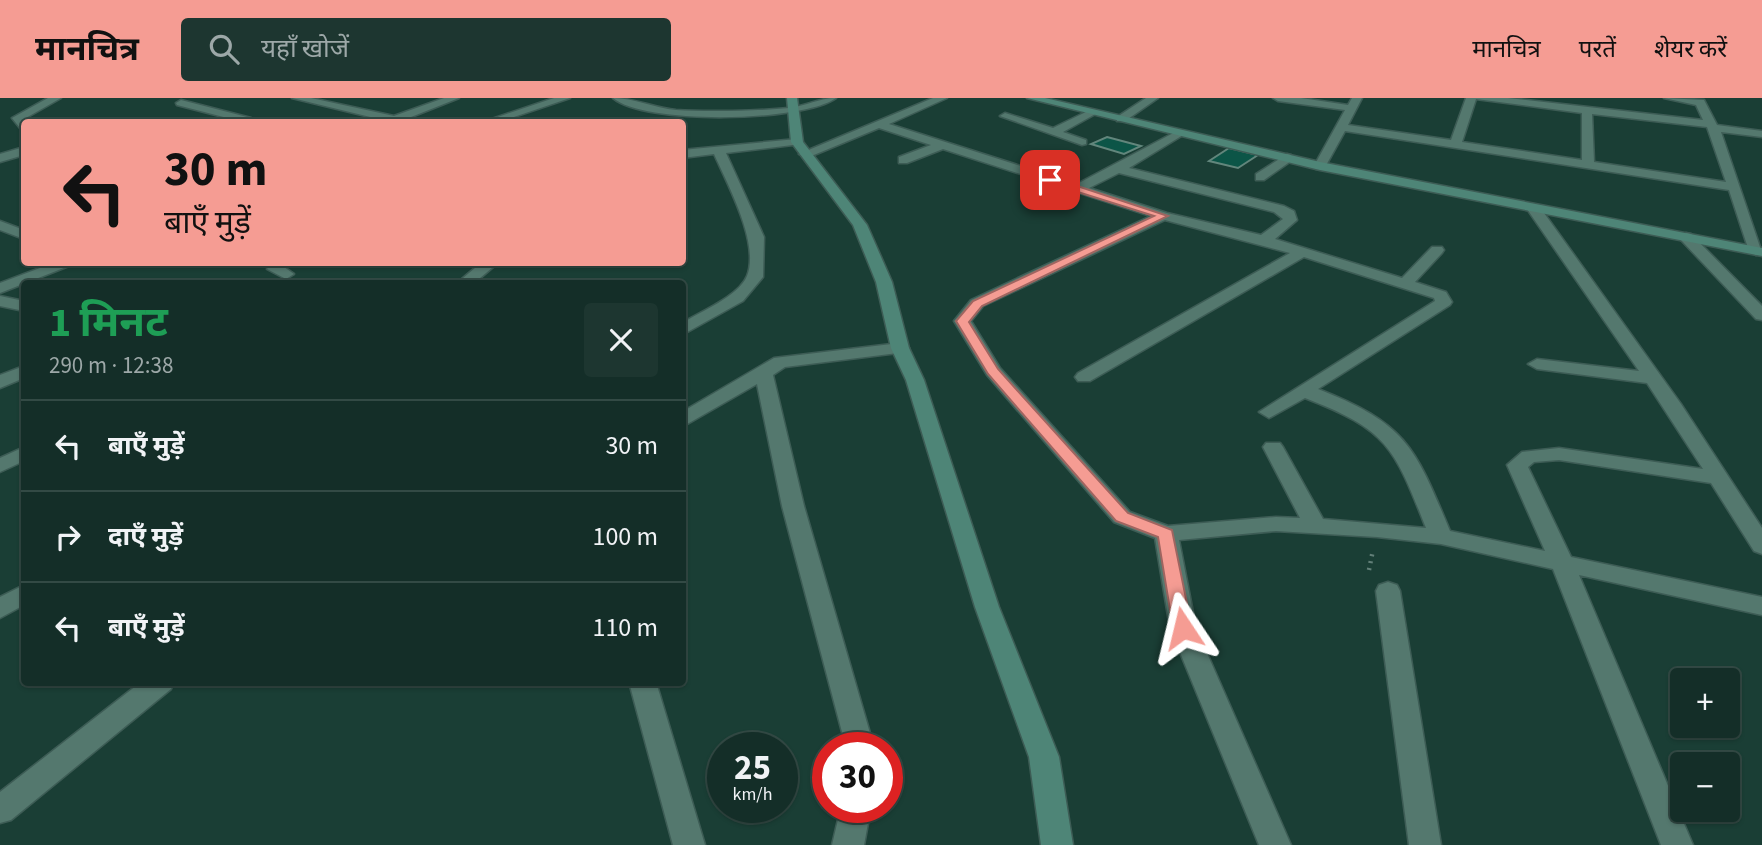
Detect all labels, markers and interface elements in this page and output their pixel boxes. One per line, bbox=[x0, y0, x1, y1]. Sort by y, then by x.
search box bbox=[181, 18, 671, 81]
text: मानचित्र bbox=[35, 26, 139, 73]
icon: search bbox=[205, 30, 243, 68]
text: यहाँ खोजें bbox=[261, 30, 349, 67]
text: मानचित्र bbox=[1472, 32, 1541, 67]
text: परतें bbox=[1579, 32, 1616, 67]
text: शेयर करें bbox=[1654, 32, 1727, 67]
text: 30 m bbox=[164, 135, 268, 205]
icon: left bbox=[49, 147, 140, 238]
pin bbox=[1020, 150, 1080, 210]
icon: arrive bbox=[1031, 161, 1069, 199]
text: बाएँ मुड़ें bbox=[164, 200, 251, 246]
text: 1 मिनट bbox=[49, 293, 168, 353]
button: close bbox=[584, 303, 658, 377]
text: 290 m · 12:38 bbox=[49, 349, 173, 382]
icon: left bbox=[49, 427, 87, 465]
text: बाएँ मुड़ें bbox=[108, 427, 185, 464]
text: 30 m bbox=[605, 427, 658, 464]
icon: right bbox=[49, 518, 87, 556]
text: दाएँ मुड़ें bbox=[108, 518, 183, 555]
text: 100 m bbox=[592, 518, 658, 555]
position arrow bbox=[1146, 591, 1220, 665]
icon: left bbox=[49, 609, 87, 647]
text: बाएँ मुड़ें bbox=[108, 609, 185, 646]
text: 110 m bbox=[592, 609, 658, 646]
map controls bbox=[1670, 668, 1740, 822]
button: + bbox=[1670, 668, 1740, 738]
speed limit sign: 30 bbox=[812, 732, 903, 823]
text: 25 bbox=[734, 743, 771, 793]
button: − bbox=[1670, 752, 1740, 822]
text: km/h bbox=[733, 782, 772, 807]

